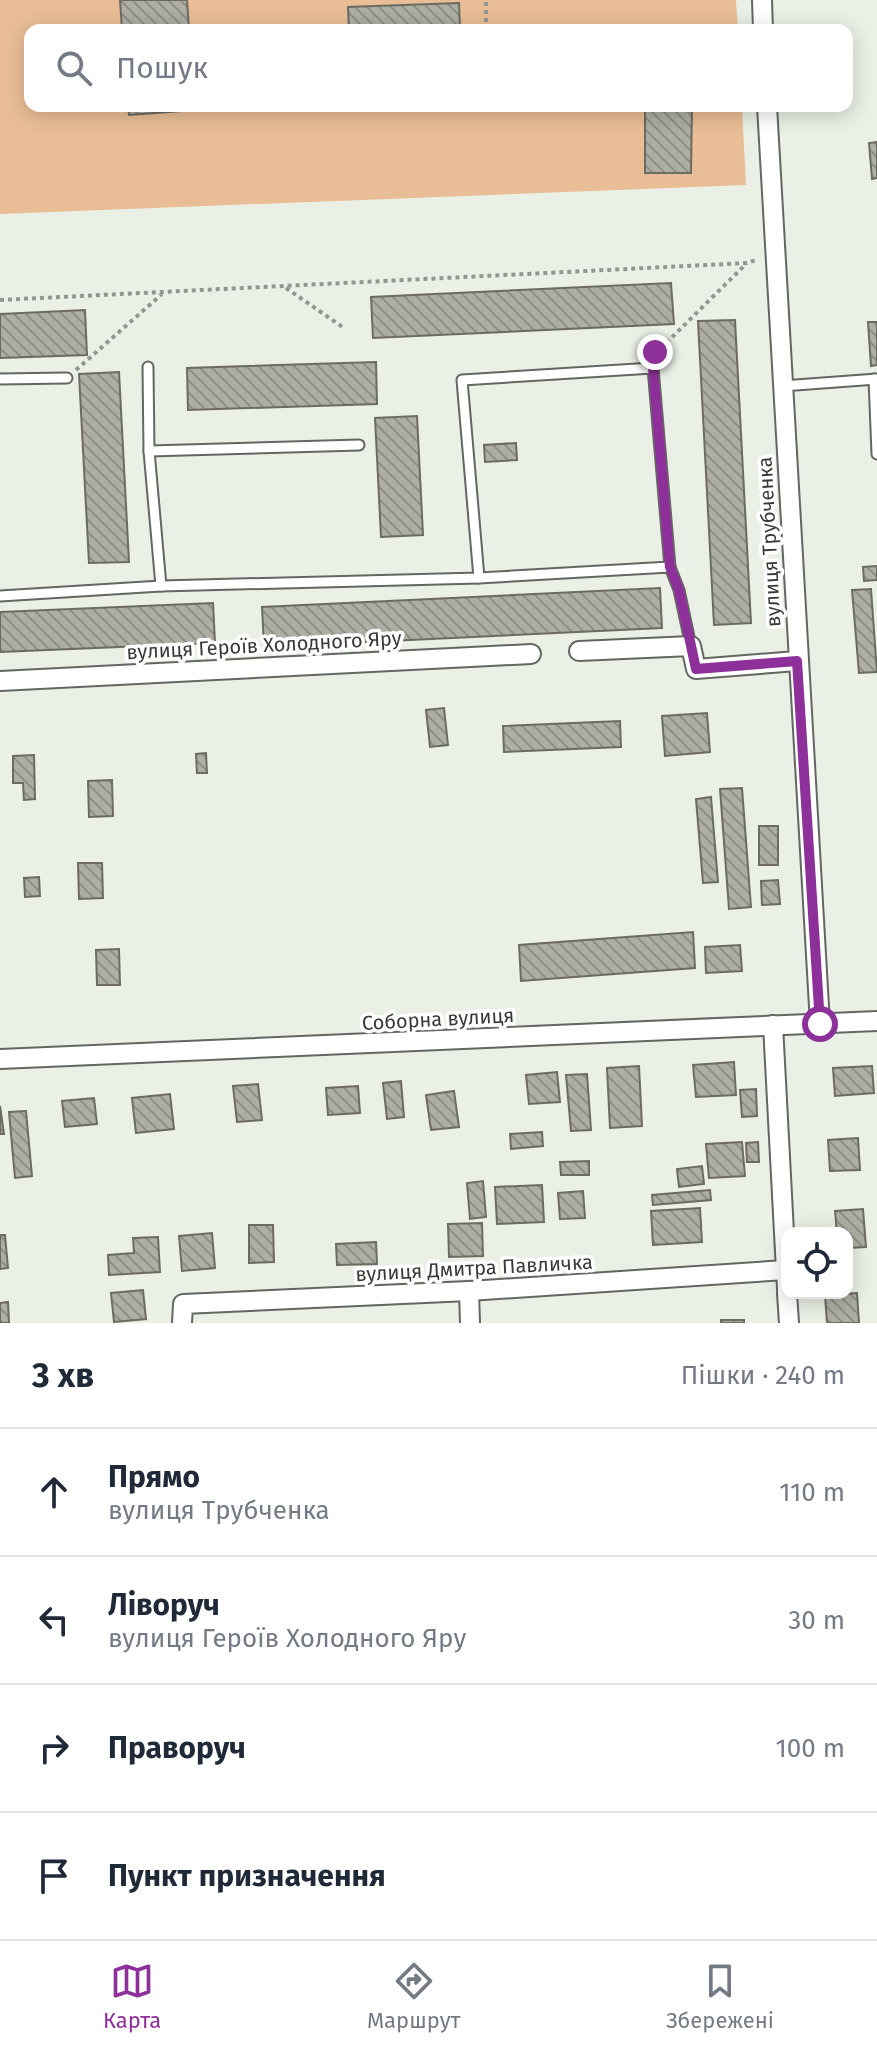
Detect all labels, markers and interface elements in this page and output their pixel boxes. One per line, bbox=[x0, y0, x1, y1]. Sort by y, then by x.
search box bbox=[24, 24, 853, 112]
icon: search bbox=[52, 46, 96, 90]
text: Пошук bbox=[116, 50, 208, 86]
route end bbox=[637, 334, 673, 370]
street label: вулиця Трубченка bbox=[753, 456, 785, 628]
street label: вулиця Героїв Холодного Яру bbox=[126, 626, 402, 664]
street label: Соборна вулиця bbox=[361, 1003, 515, 1035]
route start bbox=[802, 1006, 838, 1042]
map controls bbox=[781, 1227, 853, 1299]
button: locate bbox=[781, 1227, 853, 1299]
street label: вулиця Дмитра Павличка bbox=[355, 1250, 593, 1286]
text: 3 хв bbox=[32, 1355, 94, 1396]
text: Пішки · 240 m bbox=[681, 1360, 845, 1391]
text: Прямо bbox=[108, 1459, 200, 1495]
icon: ahead bbox=[32, 1470, 76, 1514]
text: 110 m bbox=[779, 1477, 845, 1508]
text: вулиця Трубченка bbox=[108, 1495, 330, 1526]
text: Ліворуч bbox=[108, 1587, 220, 1623]
icon: left bbox=[32, 1598, 76, 1642]
text: 30 m bbox=[788, 1605, 845, 1636]
text: вулиця Героїв Холодного Яру bbox=[108, 1623, 466, 1654]
icon: right bbox=[32, 1726, 76, 1770]
text: Праворуч bbox=[108, 1730, 246, 1766]
text: 100 m bbox=[776, 1733, 845, 1764]
icon: arrive bbox=[32, 1854, 76, 1898]
text: Пункт призначення bbox=[108, 1858, 386, 1894]
tab: Карта bbox=[103, 1959, 161, 2034]
tab: Маршрут bbox=[367, 1959, 460, 2034]
tab: Збережені bbox=[666, 1959, 774, 2034]

